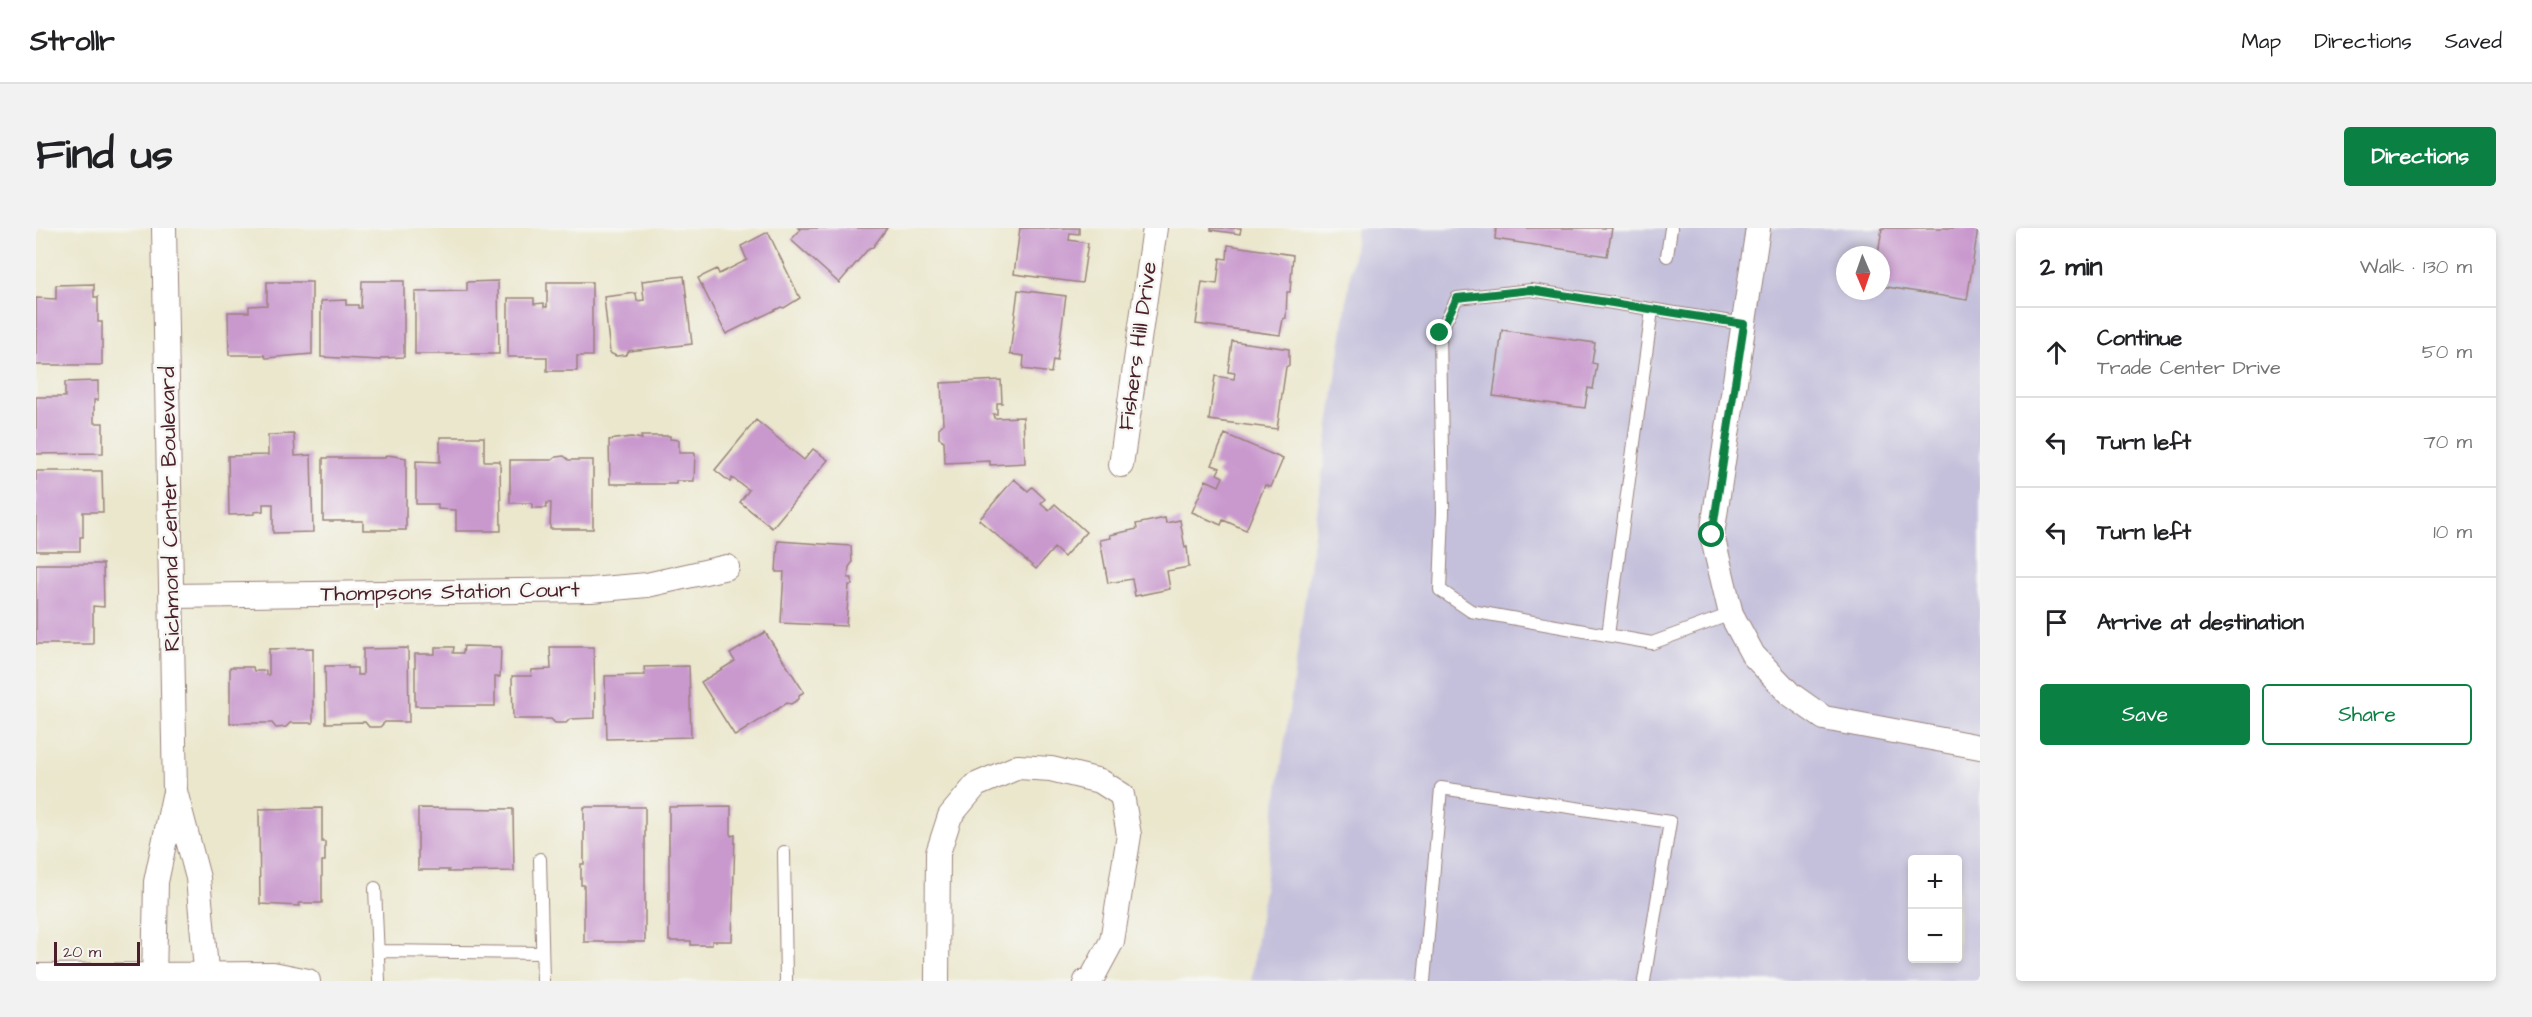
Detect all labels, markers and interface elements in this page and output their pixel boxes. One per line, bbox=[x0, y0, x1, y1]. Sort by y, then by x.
text: Strollr bbox=[30, 22, 115, 61]
text: Map bbox=[2241, 27, 2281, 56]
text: Directions bbox=[2314, 27, 2412, 56]
text: Saved bbox=[2445, 27, 2502, 56]
text: Find us bbox=[36, 127, 173, 185]
button: Directions bbox=[2344, 127, 2496, 186]
north arrow bbox=[1836, 246, 1890, 300]
text: 2 min bbox=[2040, 249, 2102, 285]
text: Walk · 130 m bbox=[2360, 253, 2472, 281]
street label: Fishers Hill Drive bbox=[1111, 260, 1165, 432]
route end bbox=[1426, 319, 1452, 345]
text: Continue bbox=[2097, 323, 2182, 354]
icon: ahead bbox=[2040, 336, 2073, 369]
text: 50 m bbox=[2422, 338, 2472, 366]
text: Trade Center Drive bbox=[2097, 354, 2281, 382]
street label: Richmond Center Boulevard bbox=[152, 366, 188, 652]
icon: left bbox=[2040, 426, 2073, 459]
text: Turn left bbox=[2097, 427, 2191, 458]
text: 70 m bbox=[2424, 428, 2472, 456]
icon: left bbox=[2040, 516, 2073, 549]
text: Turn left bbox=[2097, 517, 2191, 548]
text: 10 m bbox=[2433, 518, 2472, 546]
route start bbox=[1698, 521, 1724, 547]
street label: Thompsons Station Court bbox=[320, 574, 580, 610]
icon: arrive bbox=[2040, 606, 2073, 639]
text: Arrive at destination bbox=[2097, 607, 2304, 638]
button: Save bbox=[2040, 684, 2250, 745]
button: Share bbox=[2262, 684, 2472, 745]
map controls bbox=[1908, 855, 1962, 963]
button: + bbox=[1908, 855, 1962, 909]
button: − bbox=[1908, 909, 1962, 963]
scale bar bbox=[54, 939, 140, 966]
text: 20 m bbox=[63, 941, 101, 963]

